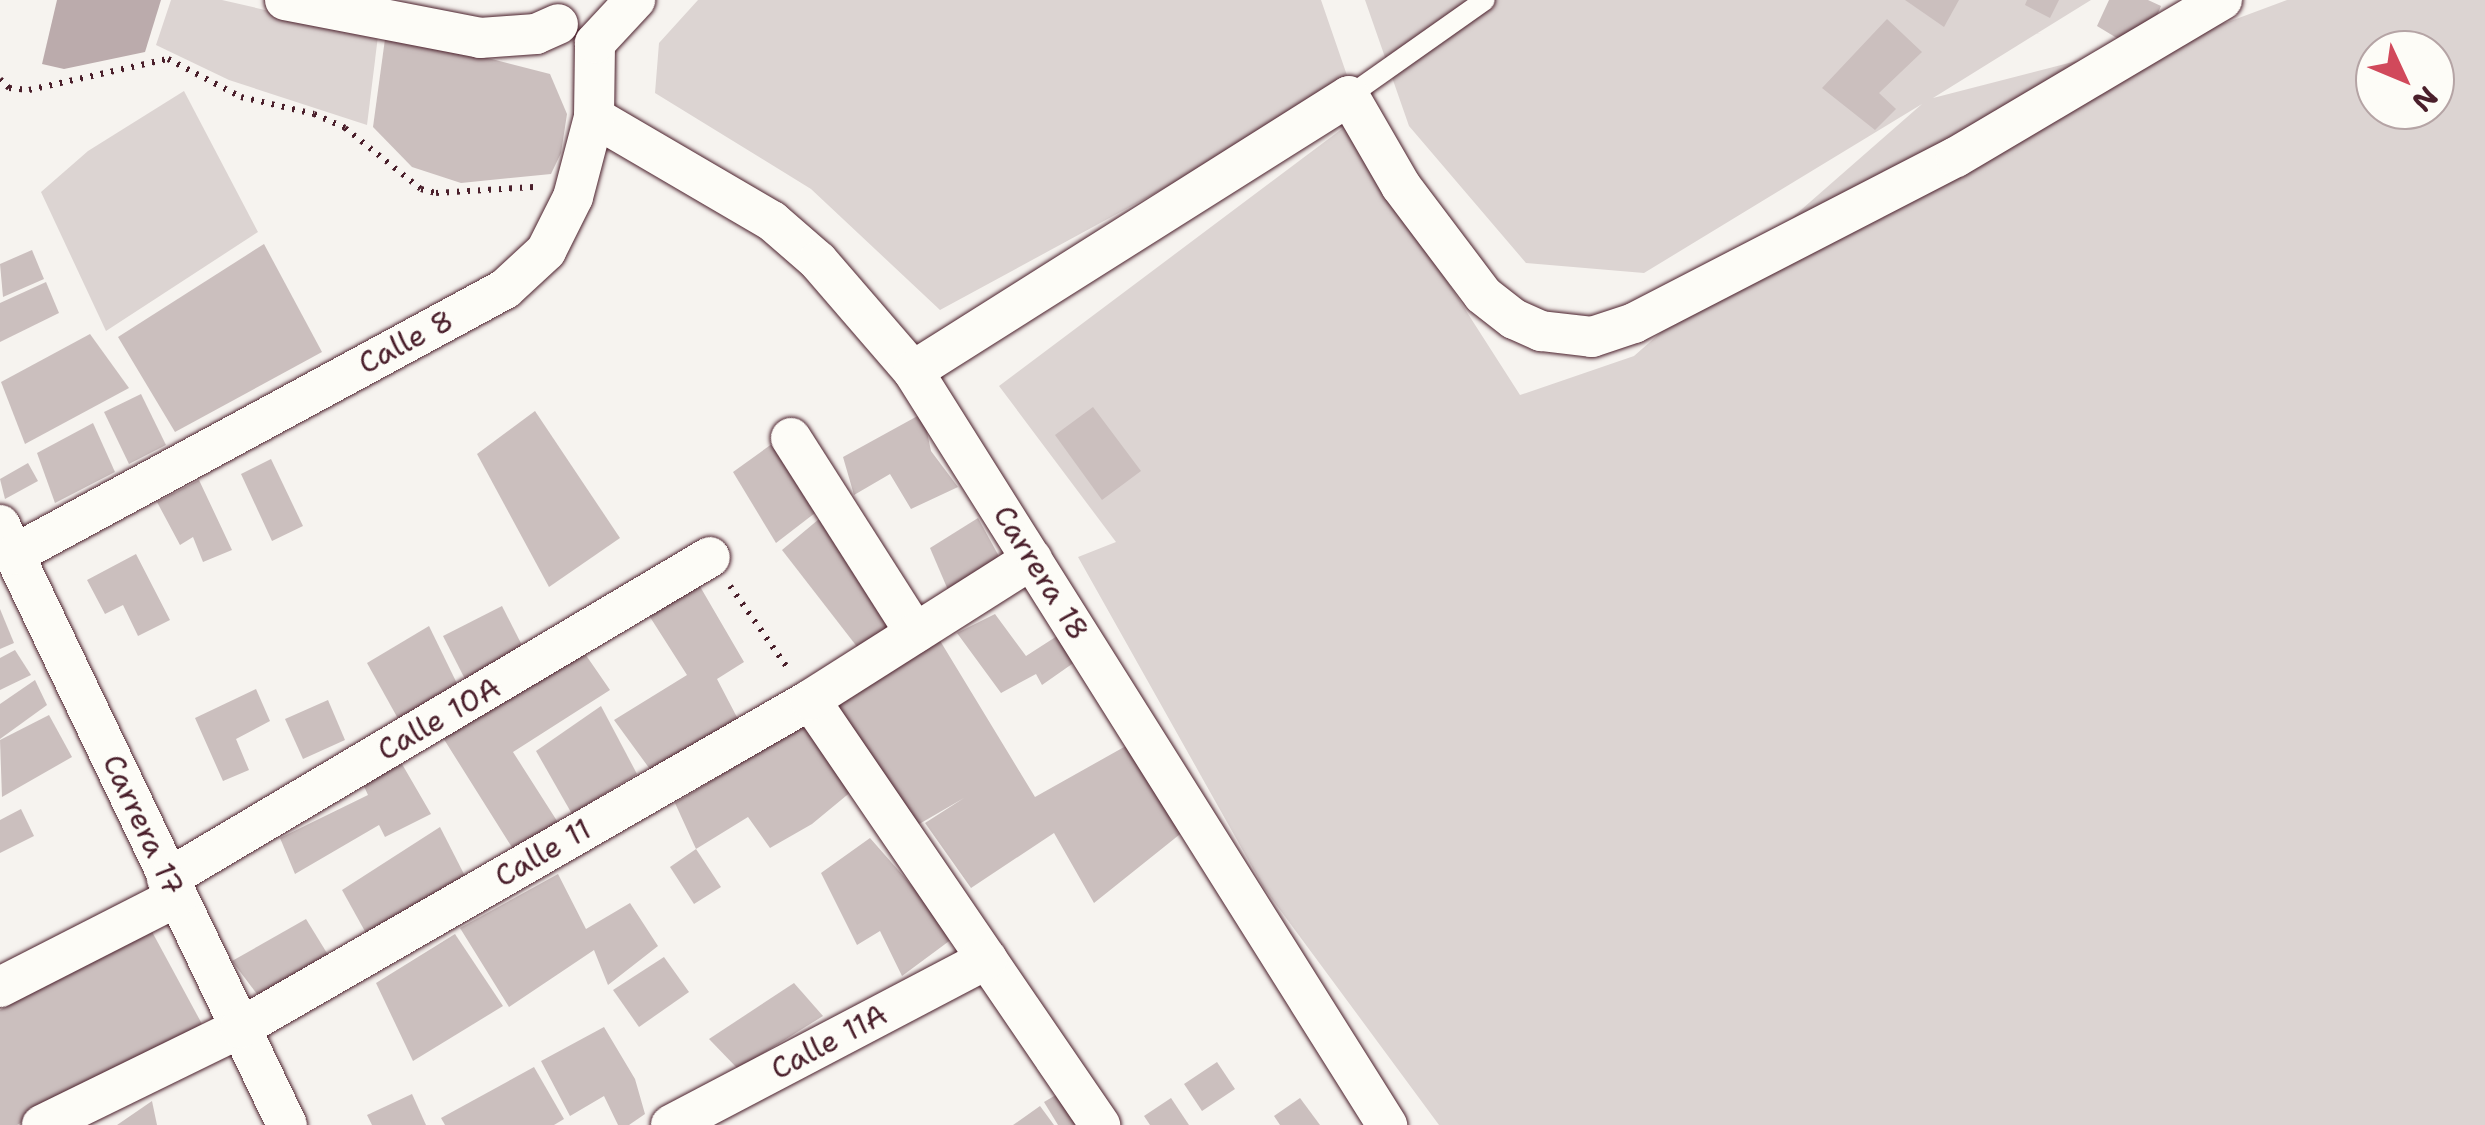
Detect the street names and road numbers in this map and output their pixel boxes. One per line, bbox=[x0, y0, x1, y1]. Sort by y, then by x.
street label: Calle 8 bbox=[352, 302, 460, 382]
street label: Carrera 18 bbox=[985, 499, 1097, 647]
street label: Calle 10A bbox=[371, 669, 507, 769]
street label: Carrera 17 bbox=[95, 749, 191, 901]
street label: Calle 11 bbox=[488, 811, 598, 895]
street label: Calle 11A bbox=[765, 996, 893, 1088]

